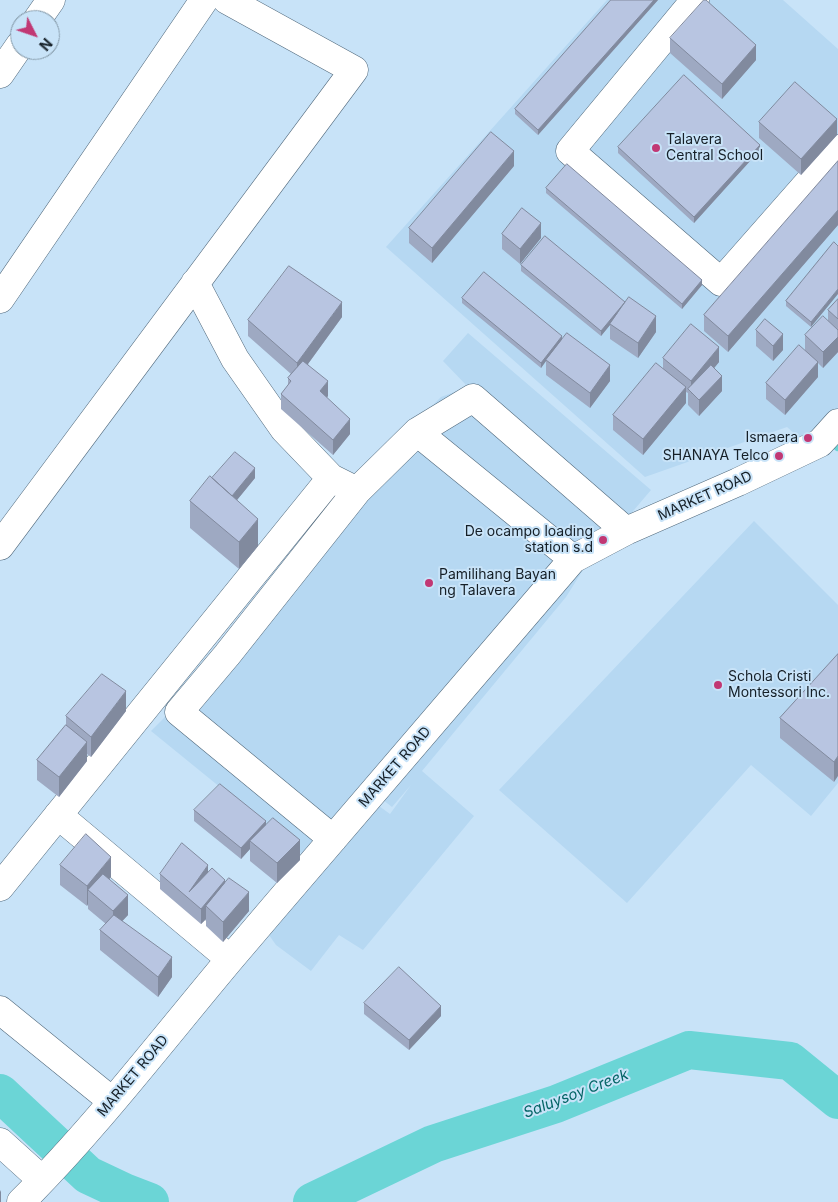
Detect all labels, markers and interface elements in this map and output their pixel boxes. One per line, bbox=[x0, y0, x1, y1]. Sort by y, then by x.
north arrow bbox=[10, 10, 60, 60]
text: N bbox=[36, 35, 56, 54]
place label: Talavera Central School bbox=[666, 132, 763, 164]
marker: Talavera Central School bbox=[650, 142, 662, 154]
place label: Ismaera bbox=[745, 430, 798, 446]
marker: Ismaera bbox=[802, 432, 814, 444]
place label: SHANAYA Telco bbox=[663, 448, 769, 464]
marker: SHANAYA Telco bbox=[773, 450, 785, 462]
street label: MARKET ROAD bbox=[655, 468, 755, 524]
place label: De ocampo loading station s.d bbox=[465, 524, 593, 556]
marker: De ocampo loading station s.d bbox=[597, 534, 609, 546]
place label: Pamilihang Bayan ng Talavera bbox=[439, 567, 556, 600]
marker: Pamilihang Bayan ng Talavera bbox=[423, 577, 435, 589]
place label: Schola Cristi Montessori Inc. bbox=[728, 669, 830, 702]
marker: Schola Cristi Montessori Inc. bbox=[712, 679, 724, 691]
street label: MARKET ROAD bbox=[355, 723, 435, 811]
street label: MARKET ROAD bbox=[94, 1032, 172, 1120]
water label: Saluysoy Creek bbox=[521, 1066, 631, 1122]

